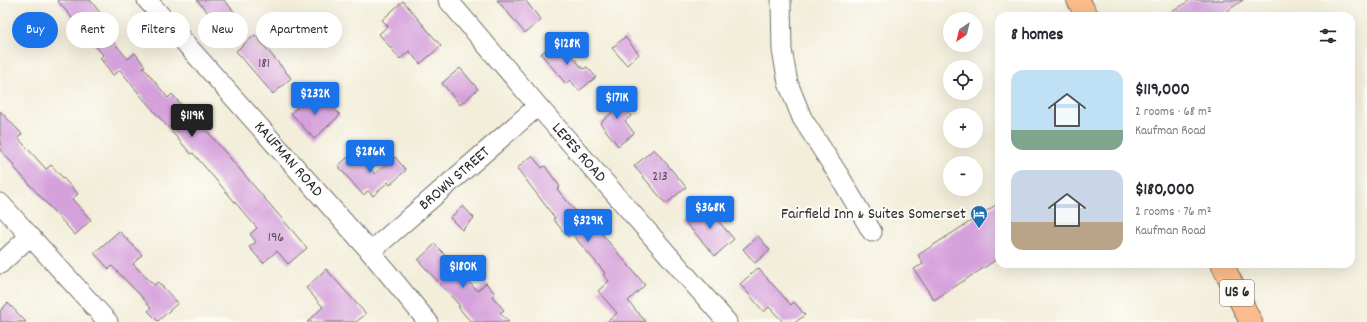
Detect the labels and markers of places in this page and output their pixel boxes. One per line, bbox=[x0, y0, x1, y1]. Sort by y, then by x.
pin: $128K bbox=[539, 32, 595, 66]
pin: $232K bbox=[287, 82, 343, 116]
pin: $171K bbox=[589, 86, 645, 120]
pin: $119K bbox=[164, 104, 220, 138]
pin: $286K bbox=[342, 140, 398, 174]
pin: $368K bbox=[682, 196, 738, 230]
place label: Fairfield Inn & Suites Somerset bbox=[781, 203, 966, 226]
hotel icon: Fairfield Inn & Suites Somerset bbox=[969, 204, 989, 229]
pin: $329K bbox=[560, 209, 616, 243]
pin: $180K bbox=[435, 255, 491, 289]

